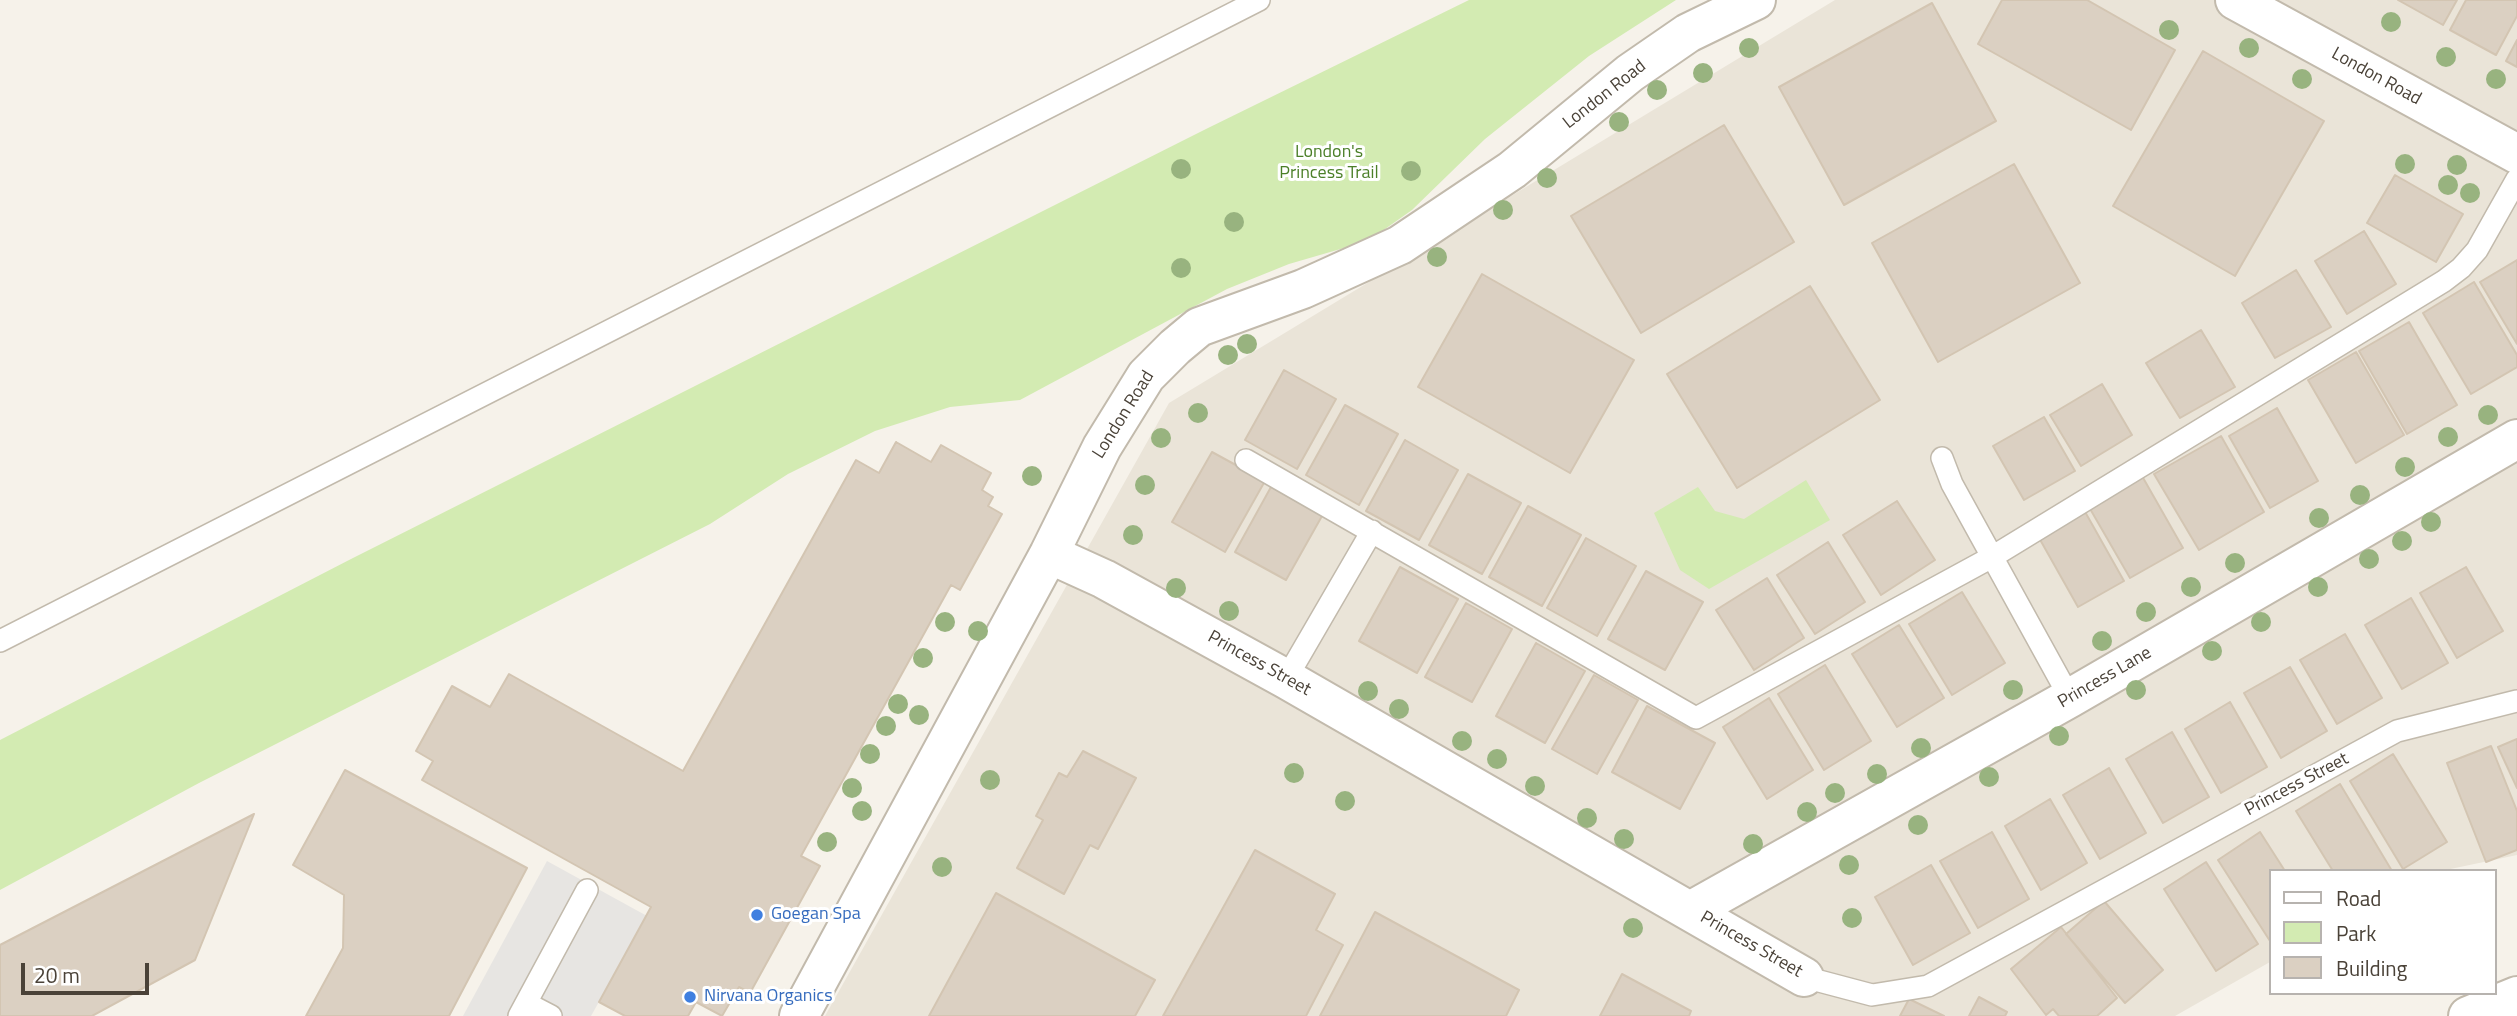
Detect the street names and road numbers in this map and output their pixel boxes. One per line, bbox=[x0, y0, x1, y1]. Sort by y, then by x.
street label: London Road bbox=[2327, 43, 2425, 111]
street label: London Road bbox=[1559, 56, 1651, 134]
street label: London Road bbox=[1089, 367, 1159, 463]
street label: Princess Street bbox=[1204, 627, 1314, 701]
street label: Princess Lane bbox=[2054, 643, 2156, 713]
street label: Princess Street bbox=[2241, 749, 2353, 821]
street label: Princess Street bbox=[1696, 907, 1806, 983]

